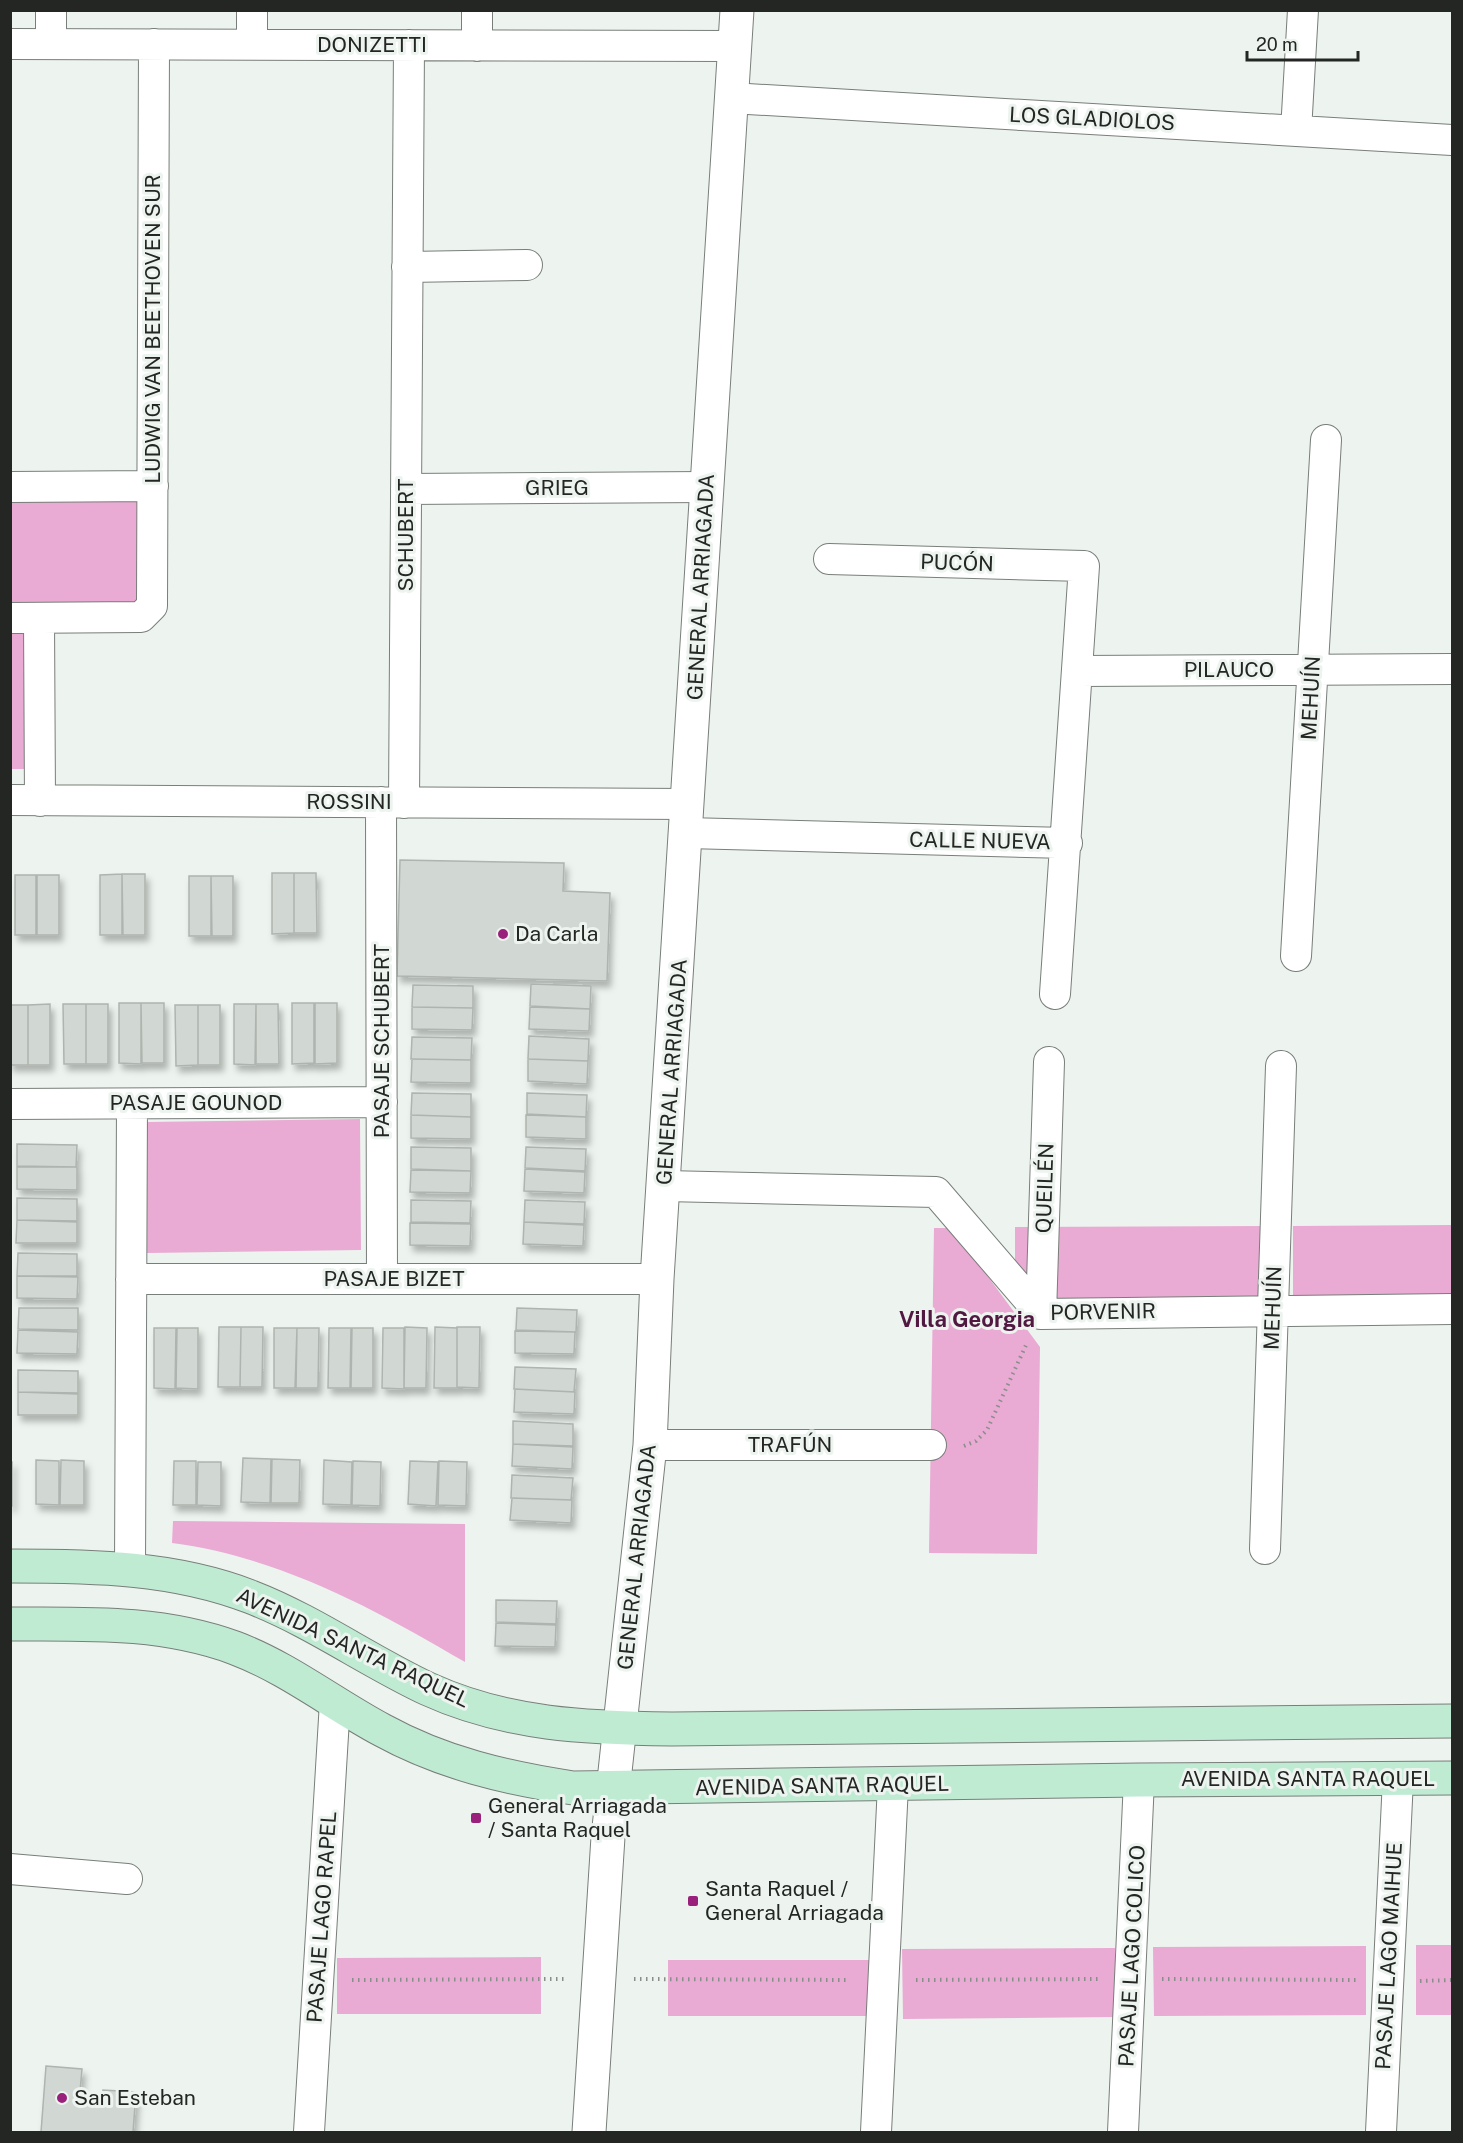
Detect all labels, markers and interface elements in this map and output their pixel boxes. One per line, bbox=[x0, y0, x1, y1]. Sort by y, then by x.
scale bar bbox=[1247, 24, 1358, 62]
street label: DONIZETTI bbox=[317, 32, 427, 57]
text: 20 m bbox=[1256, 34, 1298, 55]
street label: LOS GLADIOLOS bbox=[1008, 102, 1176, 135]
street label: LUDWIG VAN BEETHOVEN SUR bbox=[140, 174, 165, 484]
street label: GENERAL ARRIAGADA bbox=[682, 473, 719, 701]
street label: GRIEG bbox=[525, 475, 589, 500]
street label: SCHUBERT bbox=[393, 479, 418, 591]
street label: PUCÓN bbox=[920, 549, 994, 576]
street label: MEHUÍN bbox=[1296, 655, 1325, 741]
street label: PILAUCO bbox=[1184, 657, 1274, 682]
street label: ROSSINI bbox=[306, 789, 392, 814]
street label: CALLE NUEVA bbox=[909, 827, 1051, 854]
place label: Da Carla bbox=[515, 921, 598, 946]
marker: Da Carla bbox=[496, 927, 510, 941]
street label: PASAJE SCHUBERT bbox=[369, 944, 394, 1138]
street label: GENERAL ARRIAGADA bbox=[651, 958, 692, 1186]
street label: PASAJE GOUNOD bbox=[110, 1090, 282, 1115]
street label: QUEILÉN bbox=[1030, 1142, 1059, 1234]
street label: MEHUÍN bbox=[1259, 1265, 1286, 1351]
street label: PASAJE BIZET bbox=[323, 1266, 465, 1291]
street label: PORVENIR bbox=[1050, 1298, 1156, 1325]
district label: Villa Georgia bbox=[899, 1306, 1035, 1332]
street label: TRAFÚN bbox=[748, 1432, 832, 1457]
street label: GENERAL ARRIAGADA bbox=[612, 1443, 661, 1671]
street label: AVENIDA SANTA RAQUEL bbox=[233, 1582, 474, 1713]
street label: AVENIDA SANTA RAQUEL bbox=[1181, 1766, 1435, 1791]
street label: AVENIDA SANTA RAQUEL bbox=[695, 1771, 949, 1800]
place label: General Arriagada / Santa Raquel bbox=[488, 1793, 667, 1842]
street label: PASAJE LAGO RAPEL bbox=[302, 1810, 341, 2024]
marker: General Arriagada / Santa Raquel bbox=[469, 1811, 483, 1825]
street label: PASAJE LAGO MAIHUE bbox=[1370, 1842, 1407, 2070]
street label: PASAJE LAGO COLICO bbox=[1113, 1844, 1150, 2068]
place label: Santa Raquel / General Arriagada bbox=[705, 1876, 884, 1925]
marker: Santa Raquel / General Arriagada bbox=[686, 1894, 700, 1908]
place label: San Esteban bbox=[74, 2085, 196, 2110]
marker: San Esteban bbox=[55, 2091, 69, 2105]

